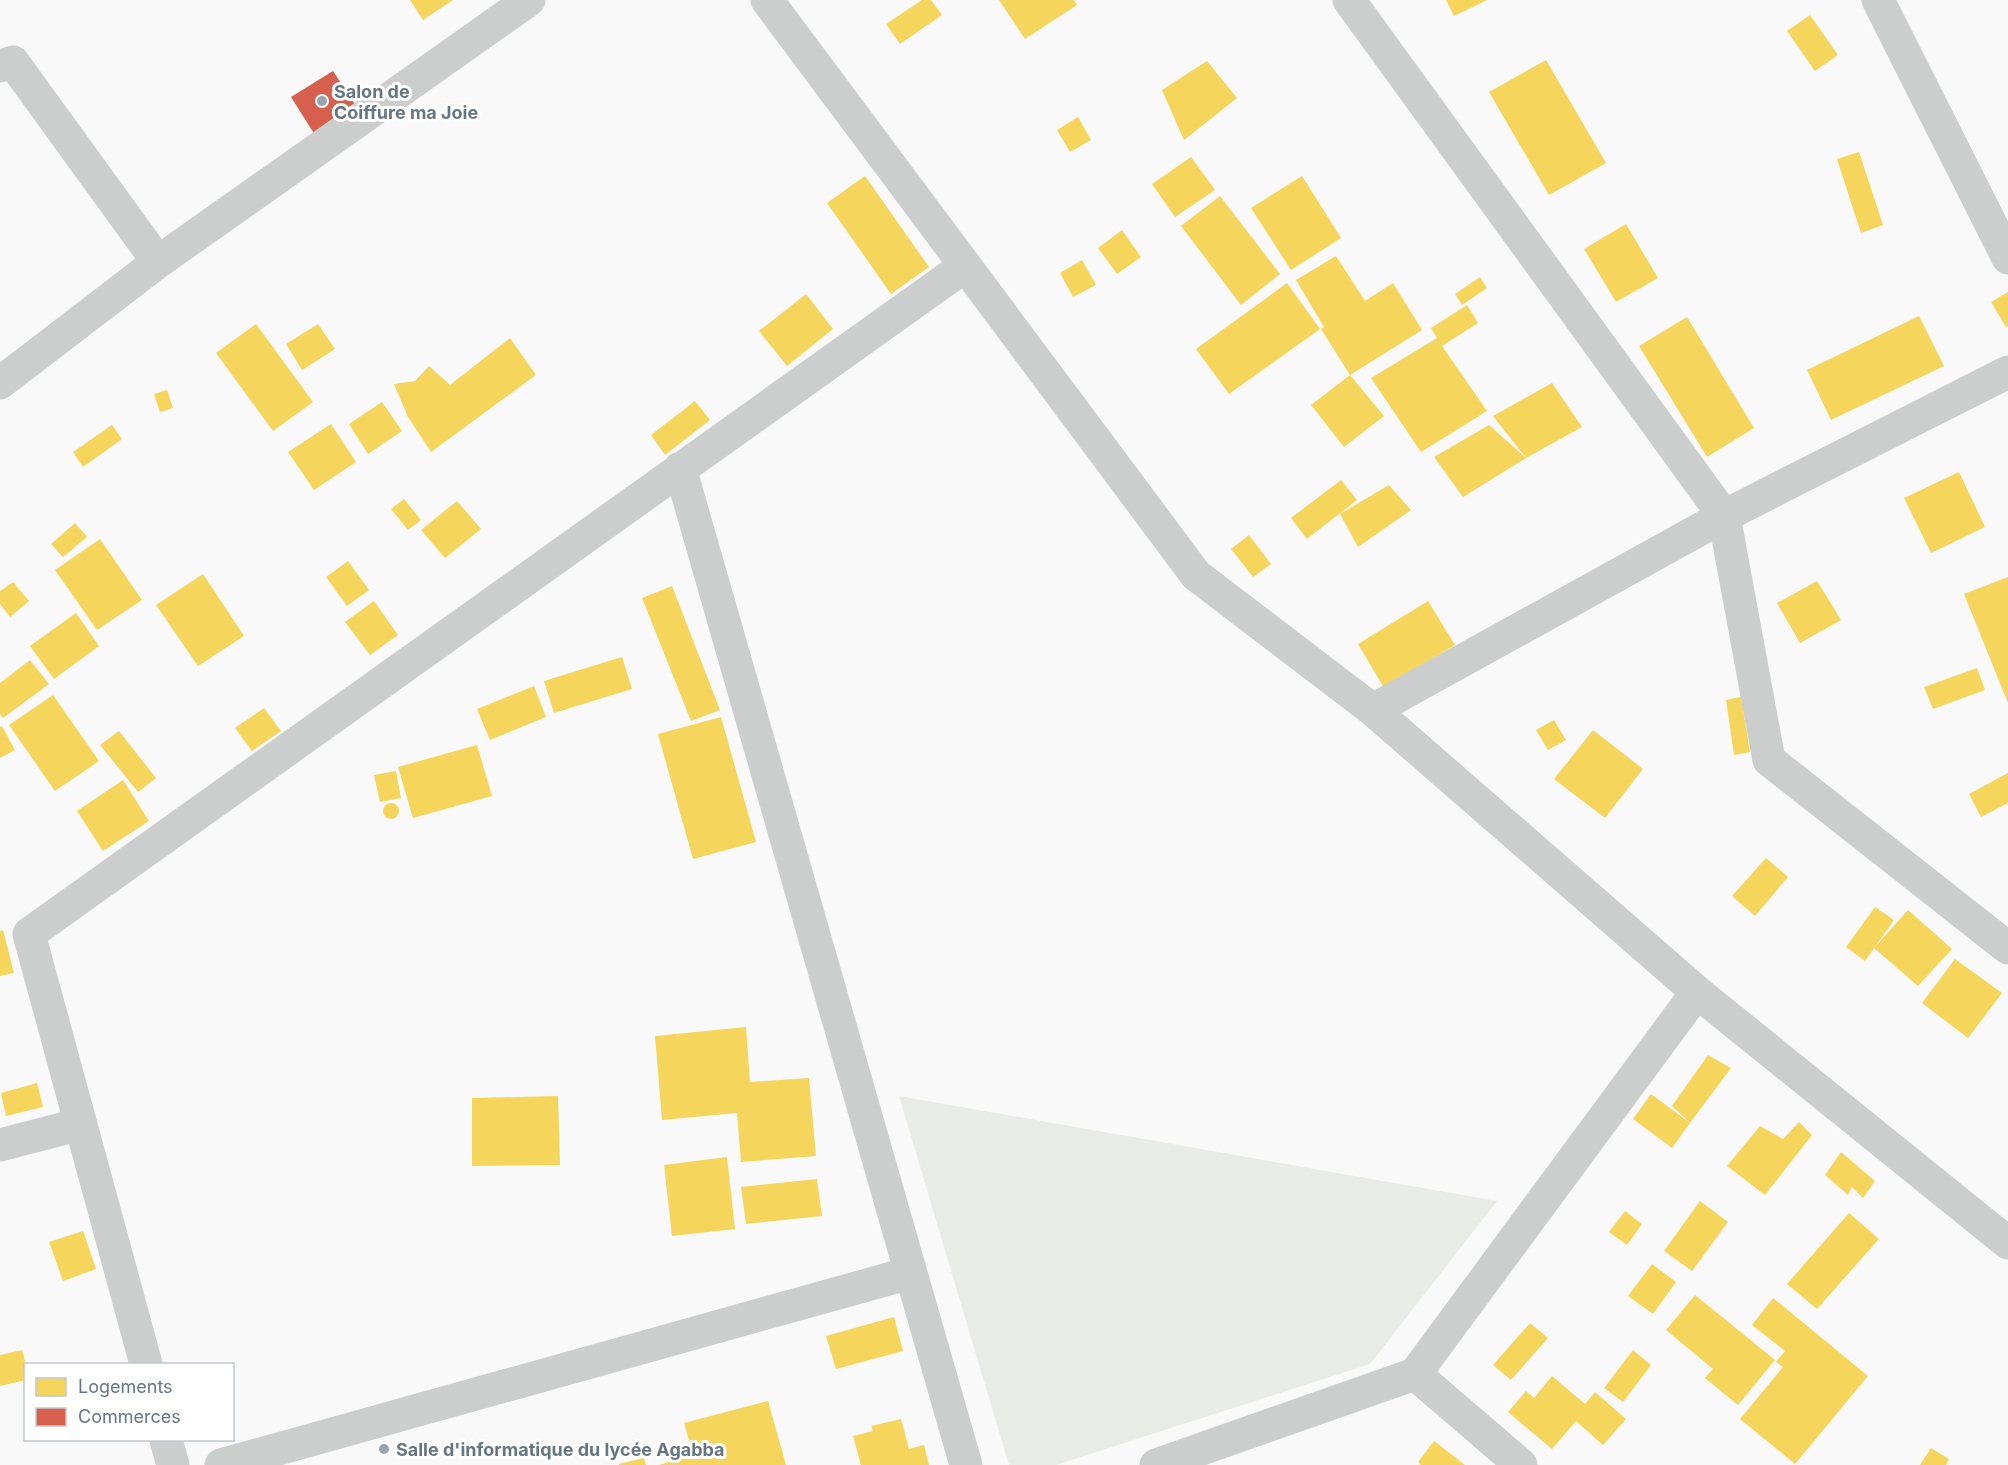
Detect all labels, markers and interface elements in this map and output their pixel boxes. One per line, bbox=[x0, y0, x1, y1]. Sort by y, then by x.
place label: Salon de Coiffure ma Joie bbox=[334, 81, 478, 123]
marker: Salon de Coiffure ma Joie bbox=[315, 94, 329, 108]
legend bbox=[24, 1363, 234, 1441]
text: Logements bbox=[78, 1376, 173, 1397]
text: Commerces bbox=[78, 1406, 181, 1427]
place label: Salle d'informatique du lycée Agabba bbox=[396, 1439, 725, 1460]
marker: Salle d'informatique du lycée Agabba bbox=[377, 1442, 391, 1456]

